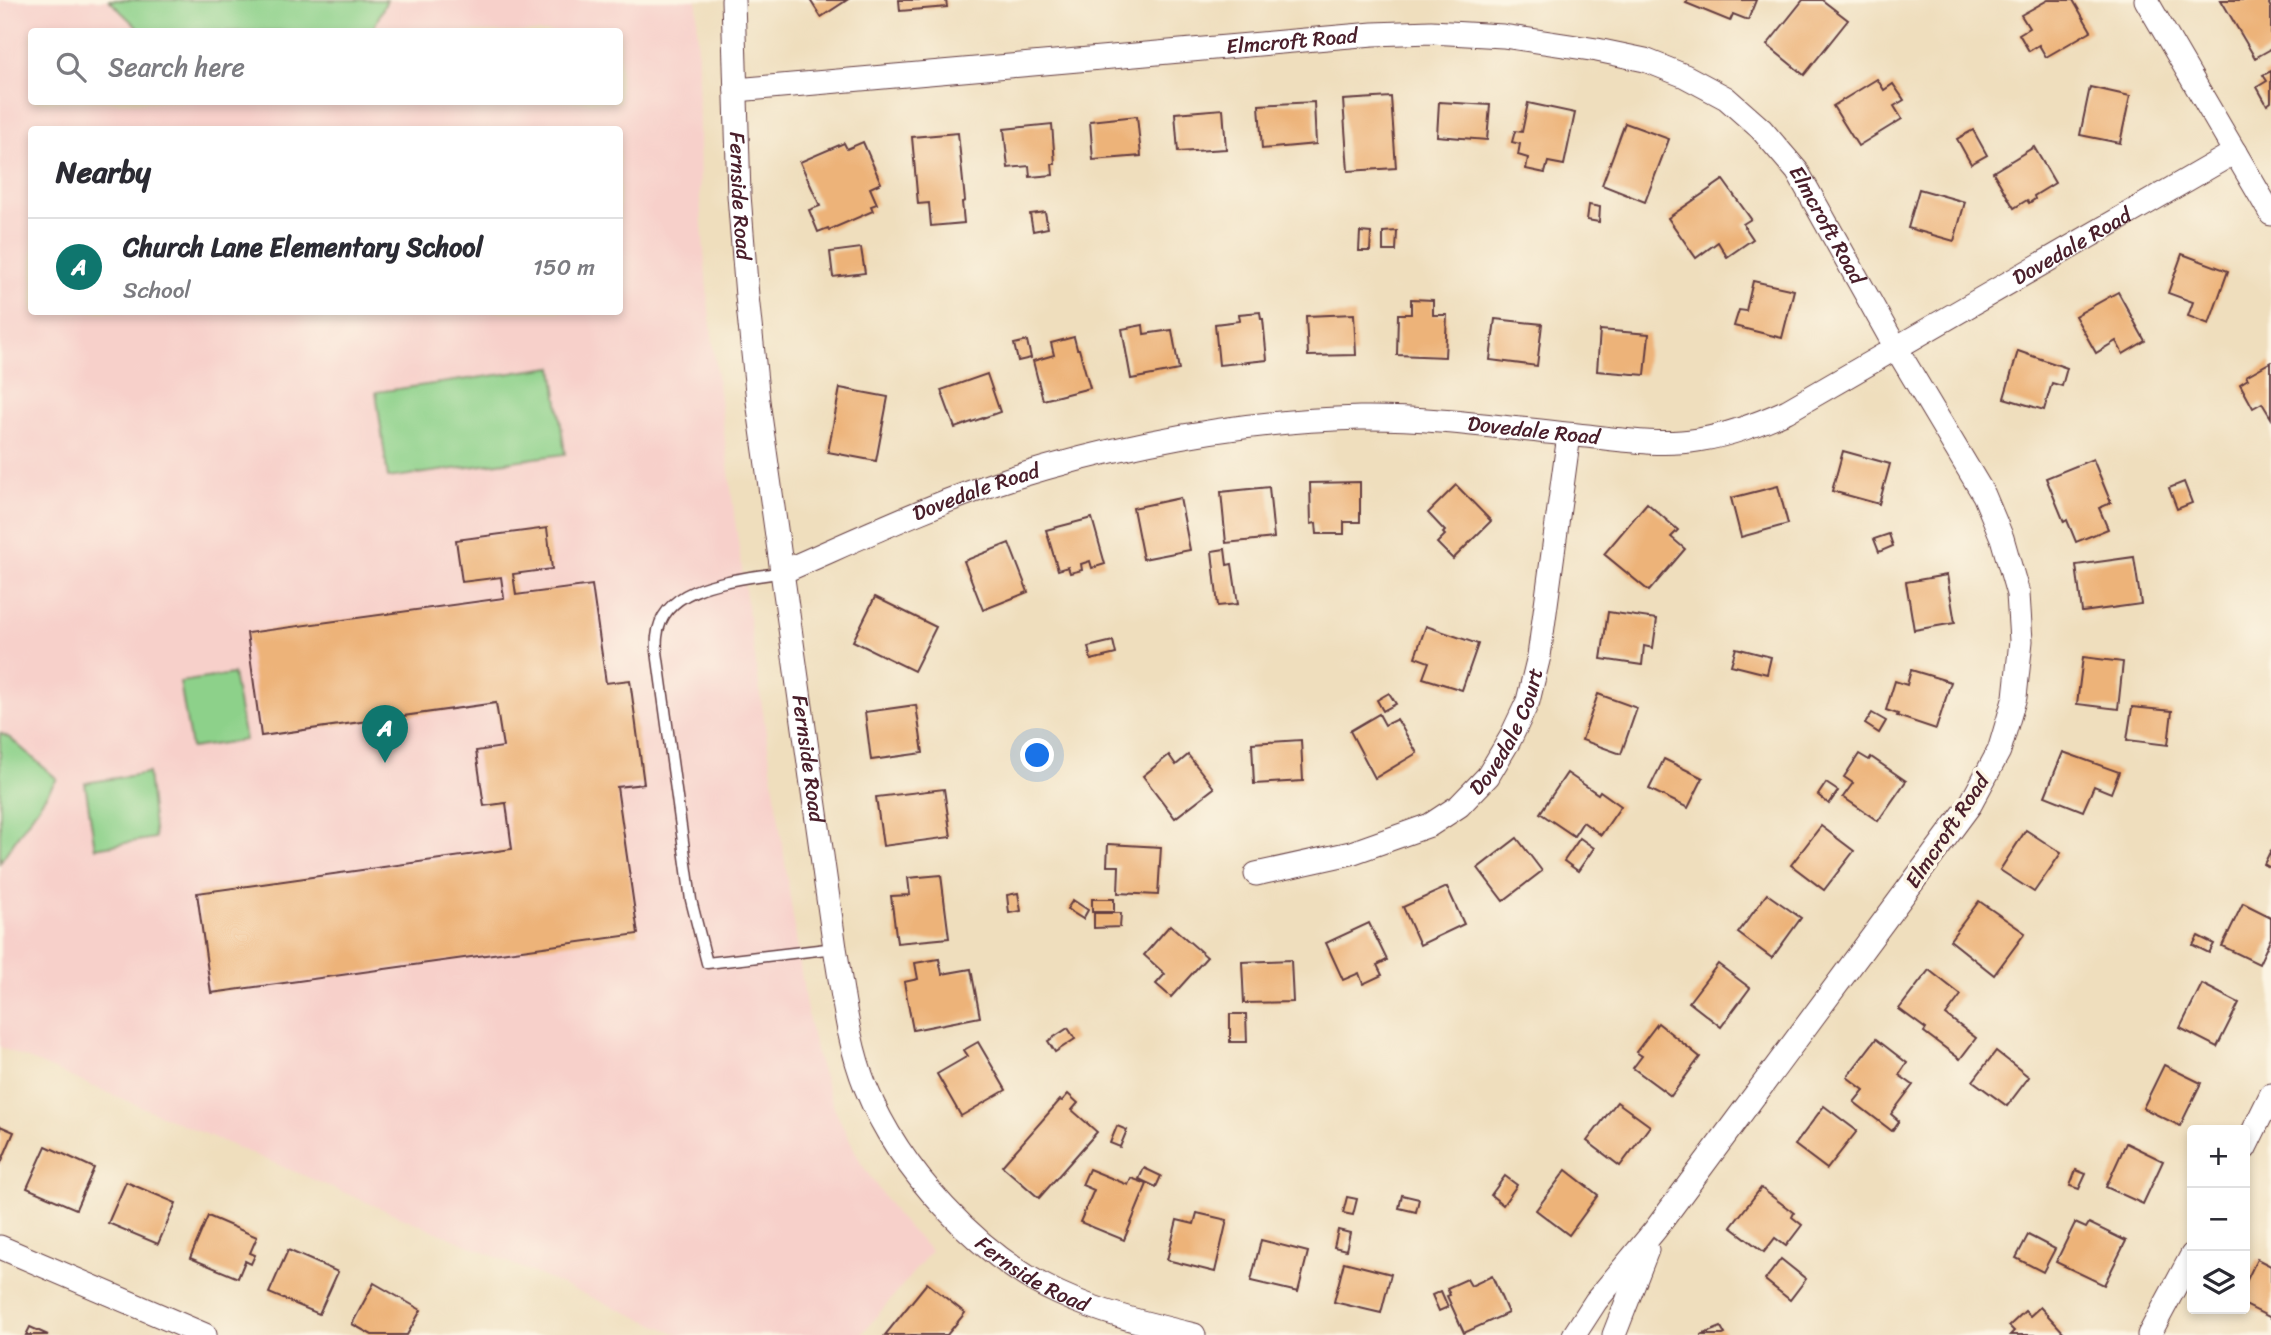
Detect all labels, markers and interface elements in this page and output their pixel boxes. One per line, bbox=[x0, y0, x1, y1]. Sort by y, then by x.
street label: Elmcroft Road bbox=[1225, 16, 1361, 66]
search box bbox=[28, 28, 623, 105]
text: Search here bbox=[108, 44, 245, 90]
icon: search bbox=[52, 48, 90, 86]
street label: Fernside Road bbox=[718, 131, 763, 263]
text: Nearby bbox=[56, 145, 151, 199]
street label: Elmcroft Road bbox=[1778, 158, 1877, 293]
street label: Dovedale Road bbox=[2005, 196, 2140, 296]
text: Church Lane Elementary School bbox=[123, 224, 483, 270]
text: A bbox=[71, 247, 87, 288]
text: 150 m bbox=[533, 247, 595, 288]
text: School bbox=[123, 270, 191, 311]
street label: Dovedale Road bbox=[1466, 404, 1604, 457]
street label: Dovedale Road bbox=[906, 451, 1046, 532]
street label: Dovedale Court bbox=[1459, 664, 1554, 805]
street label: Fernside Road bbox=[781, 692, 836, 827]
pin: A bbox=[362, 705, 408, 763]
your location bbox=[1020, 738, 1054, 772]
street label: Elmcroft Road bbox=[1894, 764, 2001, 896]
map controls bbox=[2187, 1125, 2250, 1314]
button: + bbox=[2187, 1125, 2250, 1188]
button: − bbox=[2187, 1188, 2250, 1251]
street label: Fernside Road bbox=[966, 1226, 1097, 1324]
button: layers bbox=[2187, 1251, 2250, 1314]

